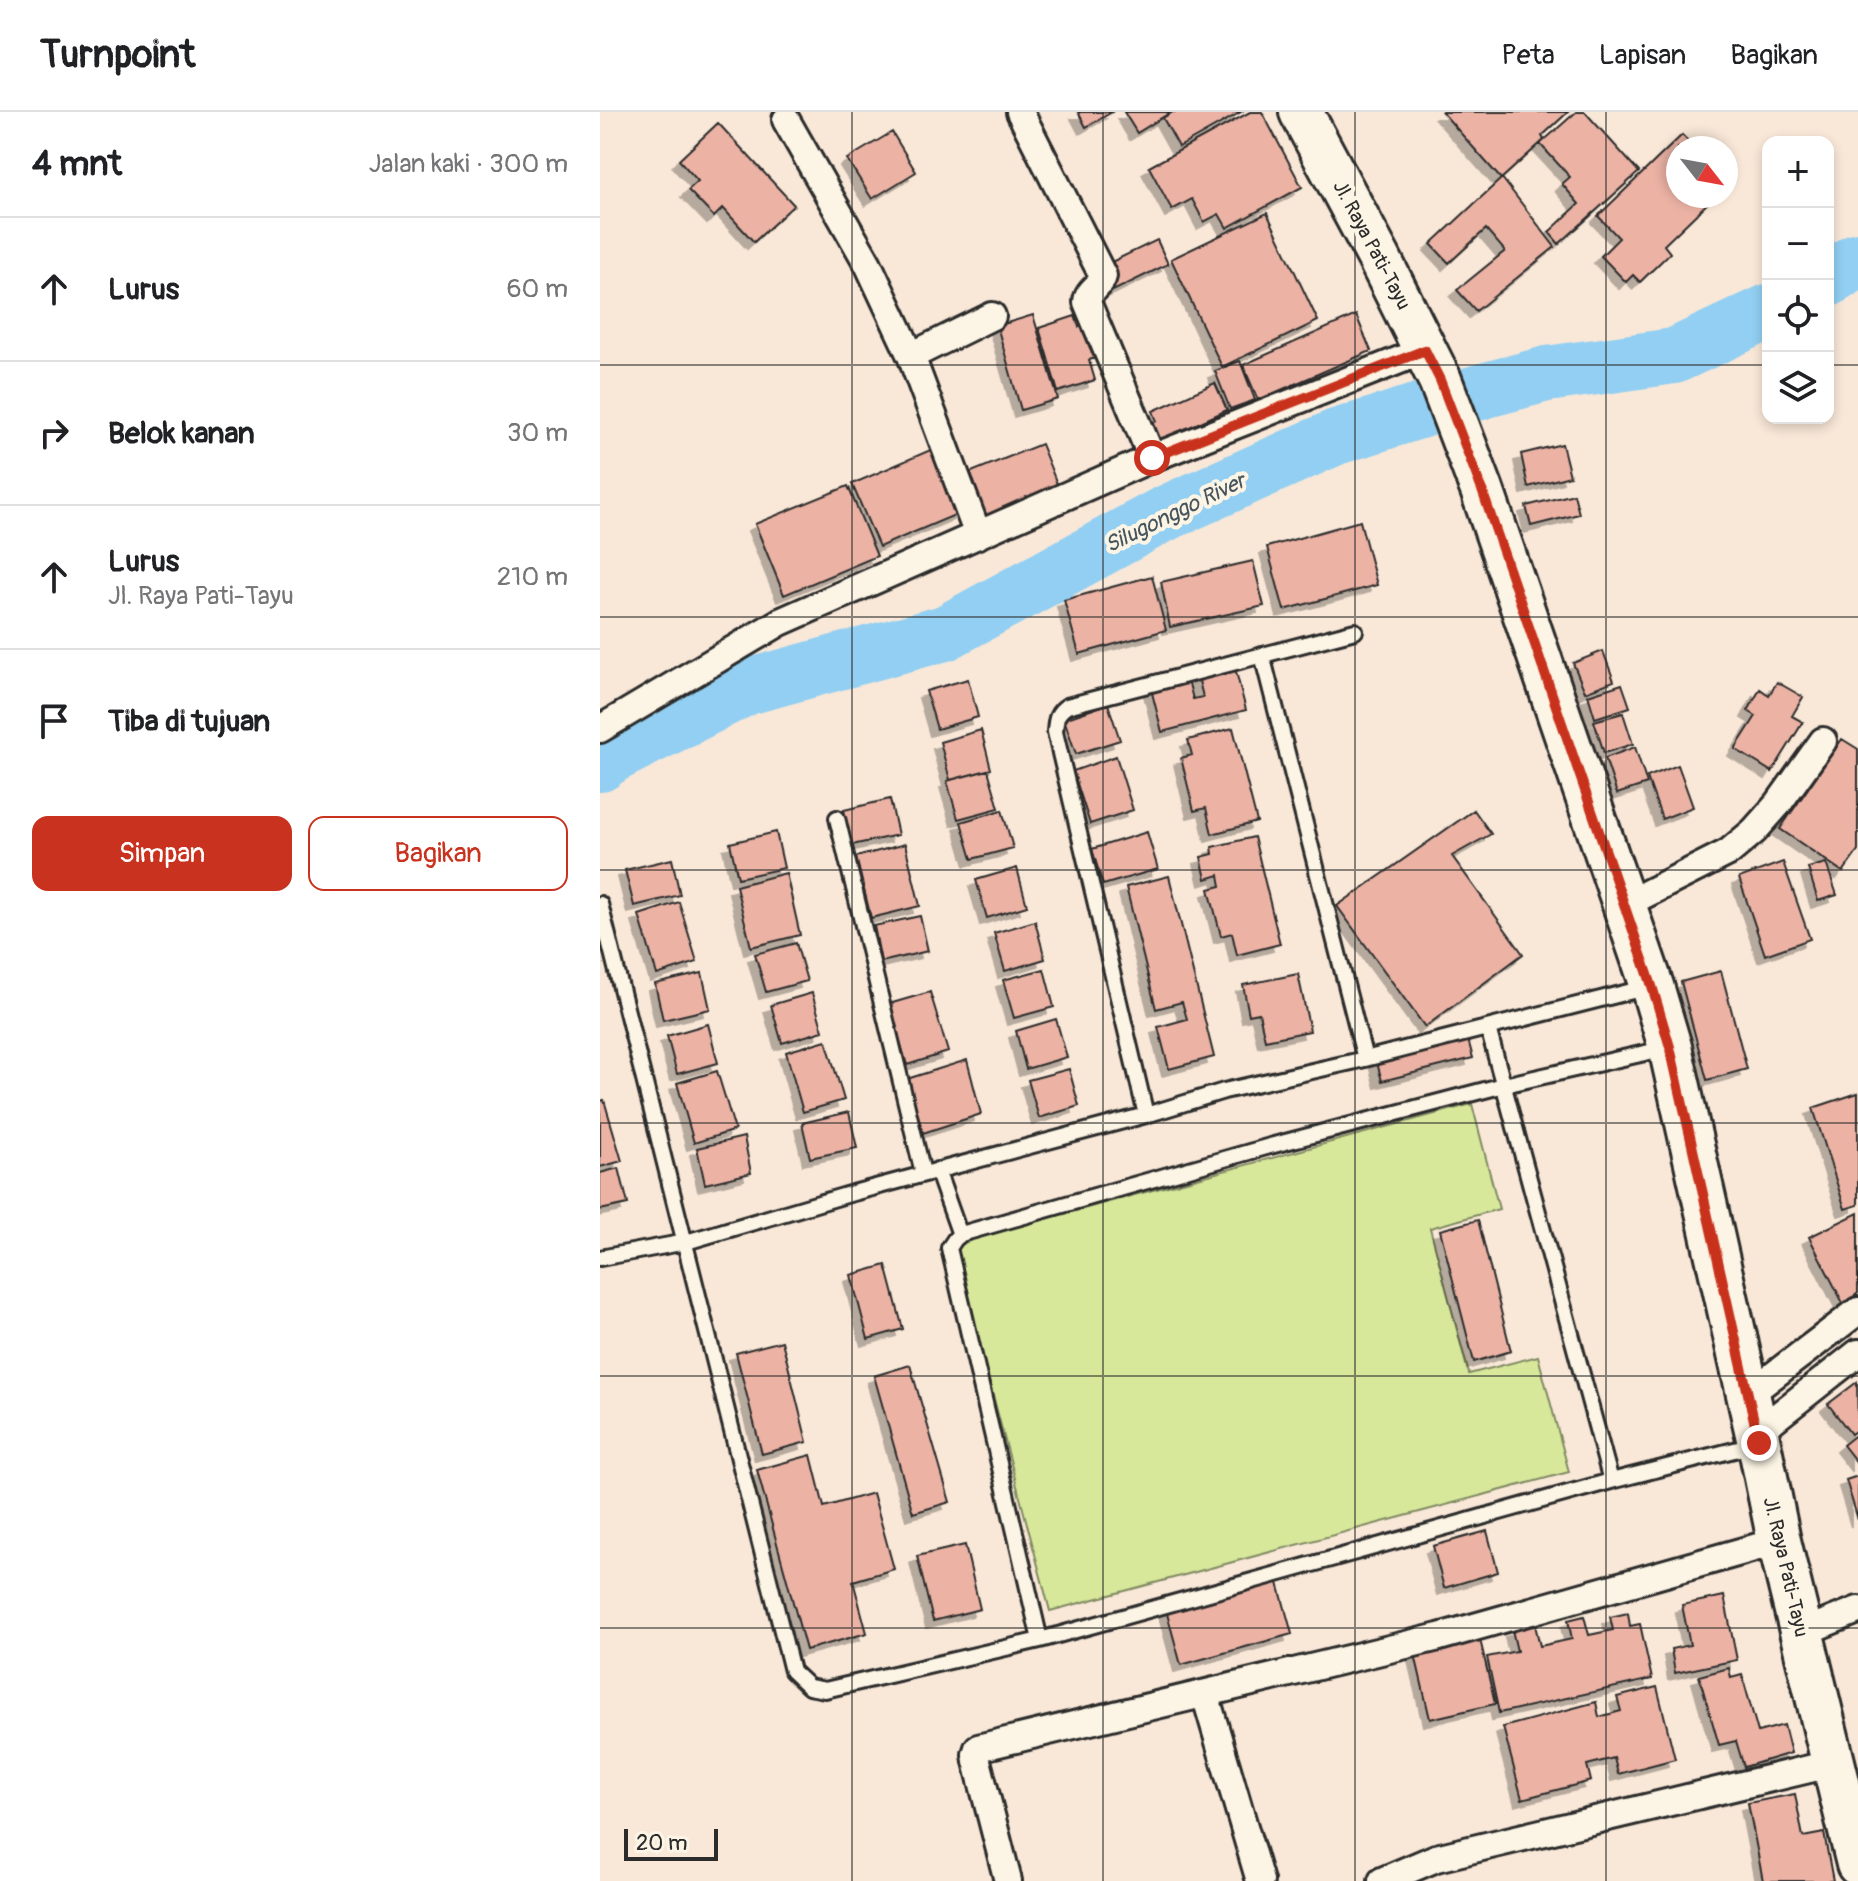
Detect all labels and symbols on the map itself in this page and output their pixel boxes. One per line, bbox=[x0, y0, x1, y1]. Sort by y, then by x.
north arrow bbox=[1666, 136, 1738, 208]
street label: Jl. Raya Pati-Tayu bbox=[1327, 176, 1417, 314]
route start bbox=[1134, 440, 1170, 476]
water label: Silugonggo River bbox=[1100, 466, 1253, 559]
route end bbox=[1741, 1425, 1777, 1461]
street label: Jl. Raya Pati-Tayu bbox=[1758, 1495, 1814, 1639]
scale bar bbox=[624, 1825, 718, 1861]

